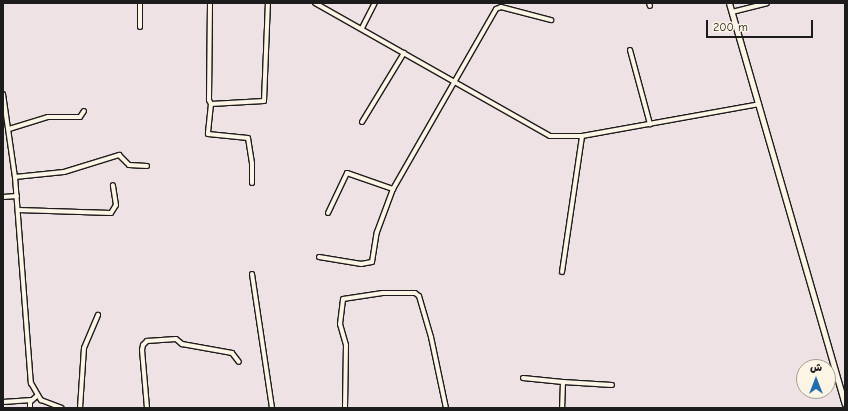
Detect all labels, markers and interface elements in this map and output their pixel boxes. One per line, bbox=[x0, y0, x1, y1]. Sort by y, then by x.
scale bar bbox=[708, 12, 815, 38]
text: 200 m bbox=[713, 20, 748, 34]
north arrow bbox=[796, 359, 836, 399]
text: ش bbox=[810, 361, 822, 374]

